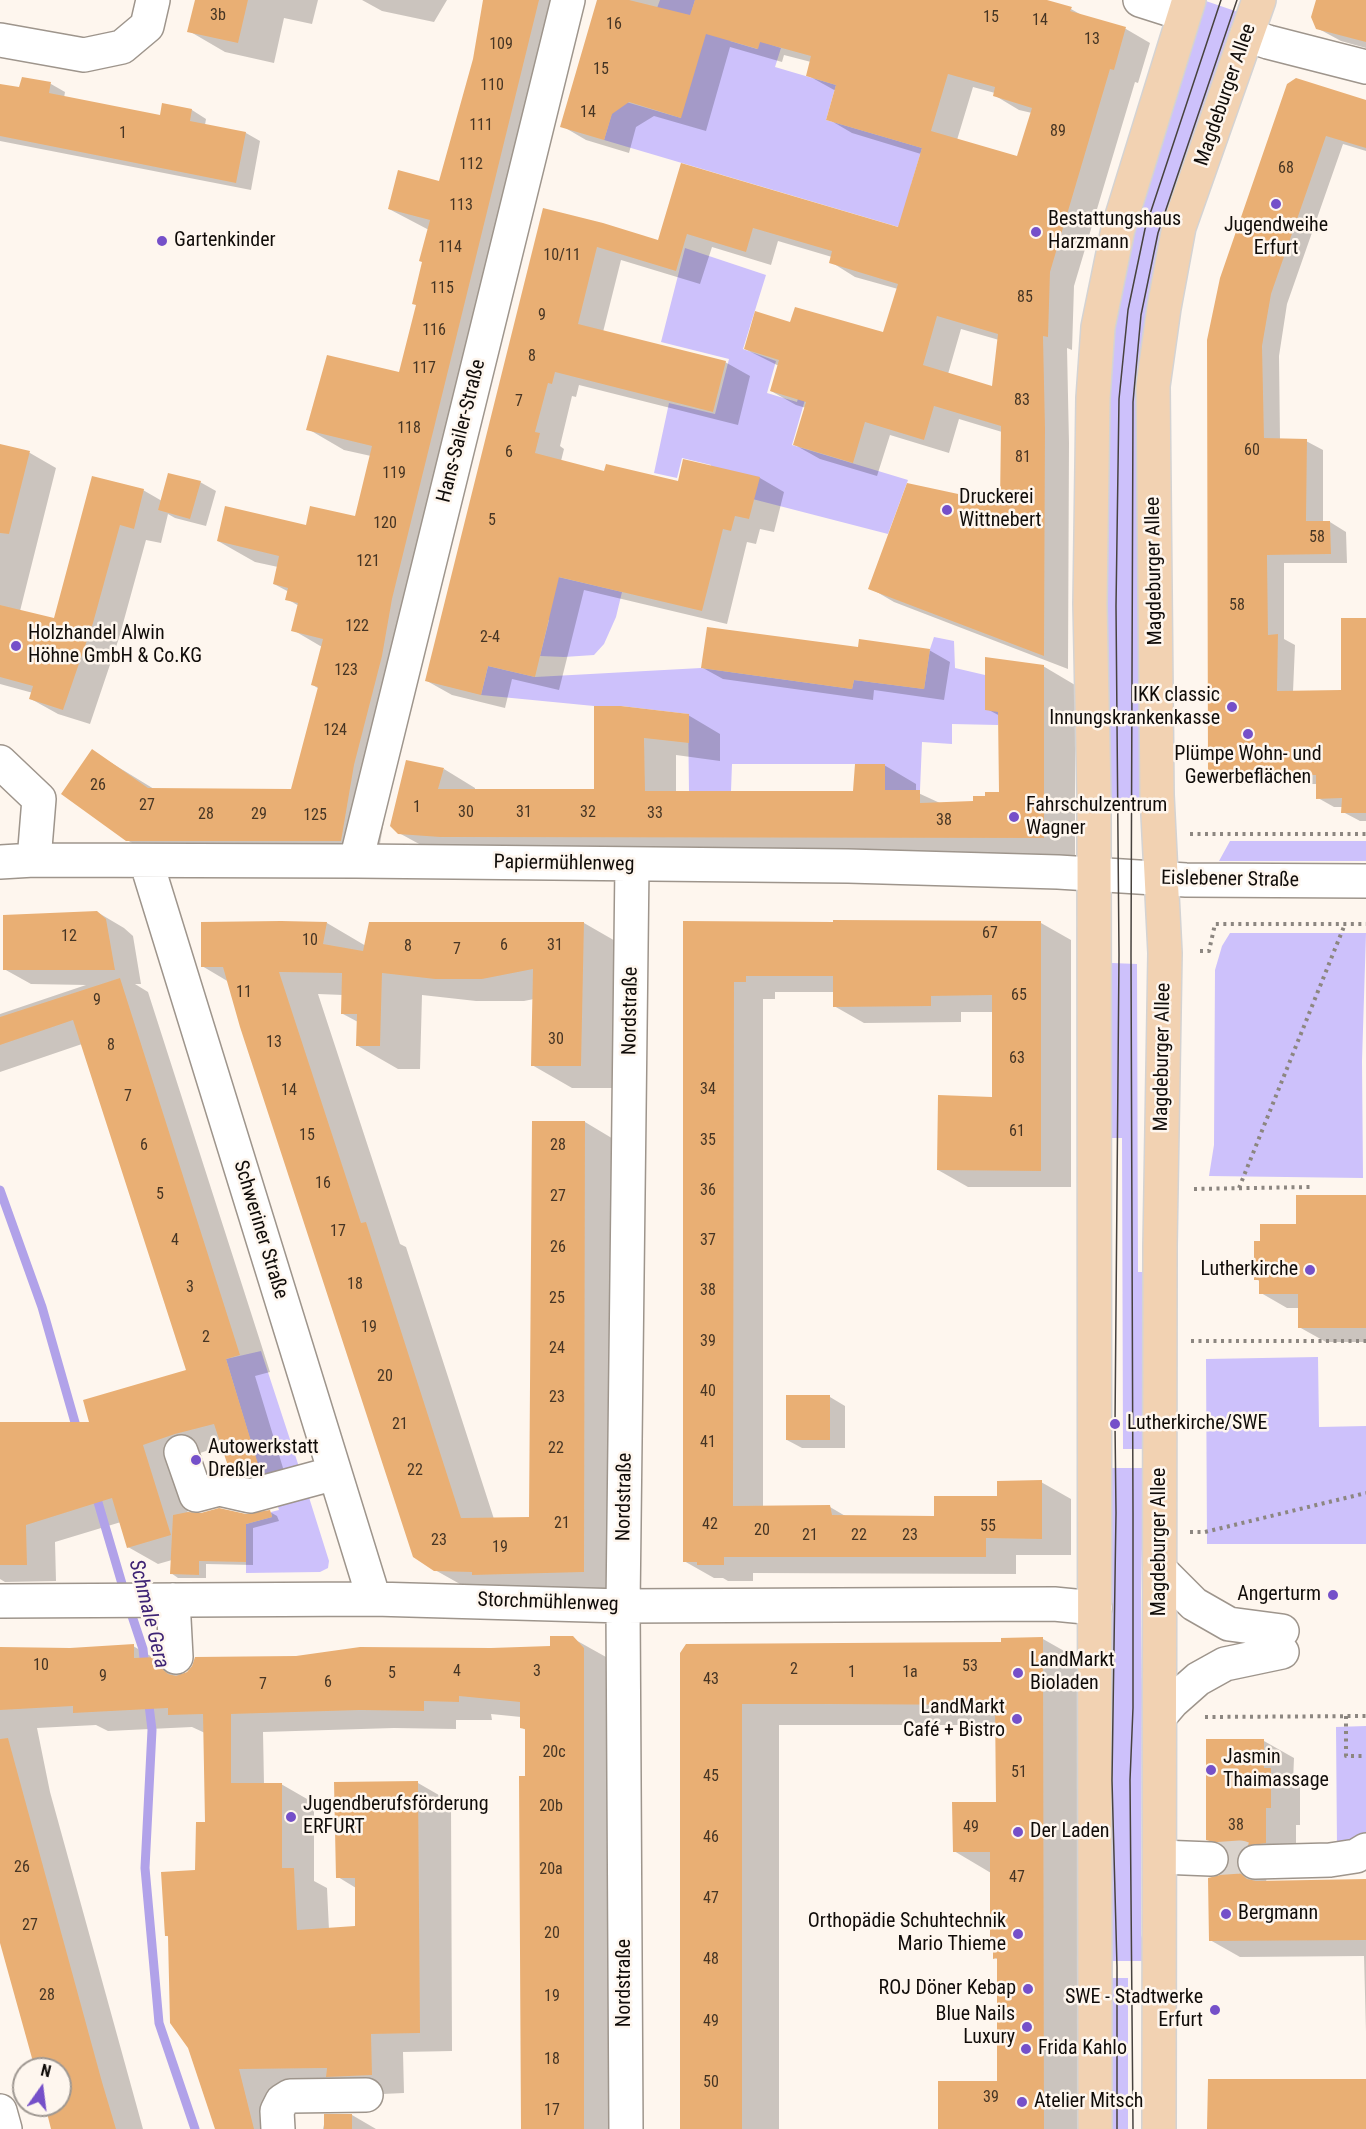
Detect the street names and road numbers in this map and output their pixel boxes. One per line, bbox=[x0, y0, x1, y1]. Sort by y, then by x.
street label: Magdeburger Allee bbox=[1190, 21, 1262, 169]
street label: Hans-Sailer-Straße bbox=[433, 357, 491, 505]
street label: Magdeburger Allee bbox=[1142, 496, 1168, 646]
street label: Papiermühlenweg bbox=[493, 851, 635, 877]
street label: Eislebener Straße bbox=[1161, 867, 1299, 893]
street label: Nordstraße bbox=[618, 967, 644, 1055]
street label: Magdeburger Allee bbox=[1150, 982, 1176, 1132]
street label: Schweriner Straße bbox=[228, 1158, 292, 1302]
street label: Nordstraße bbox=[612, 1453, 638, 1541]
street label: Magdeburger Allee bbox=[1148, 1468, 1172, 1616]
street label: Storchmühlenweg bbox=[477, 1589, 619, 1617]
street label: Nordstraße bbox=[613, 1939, 637, 2027]

